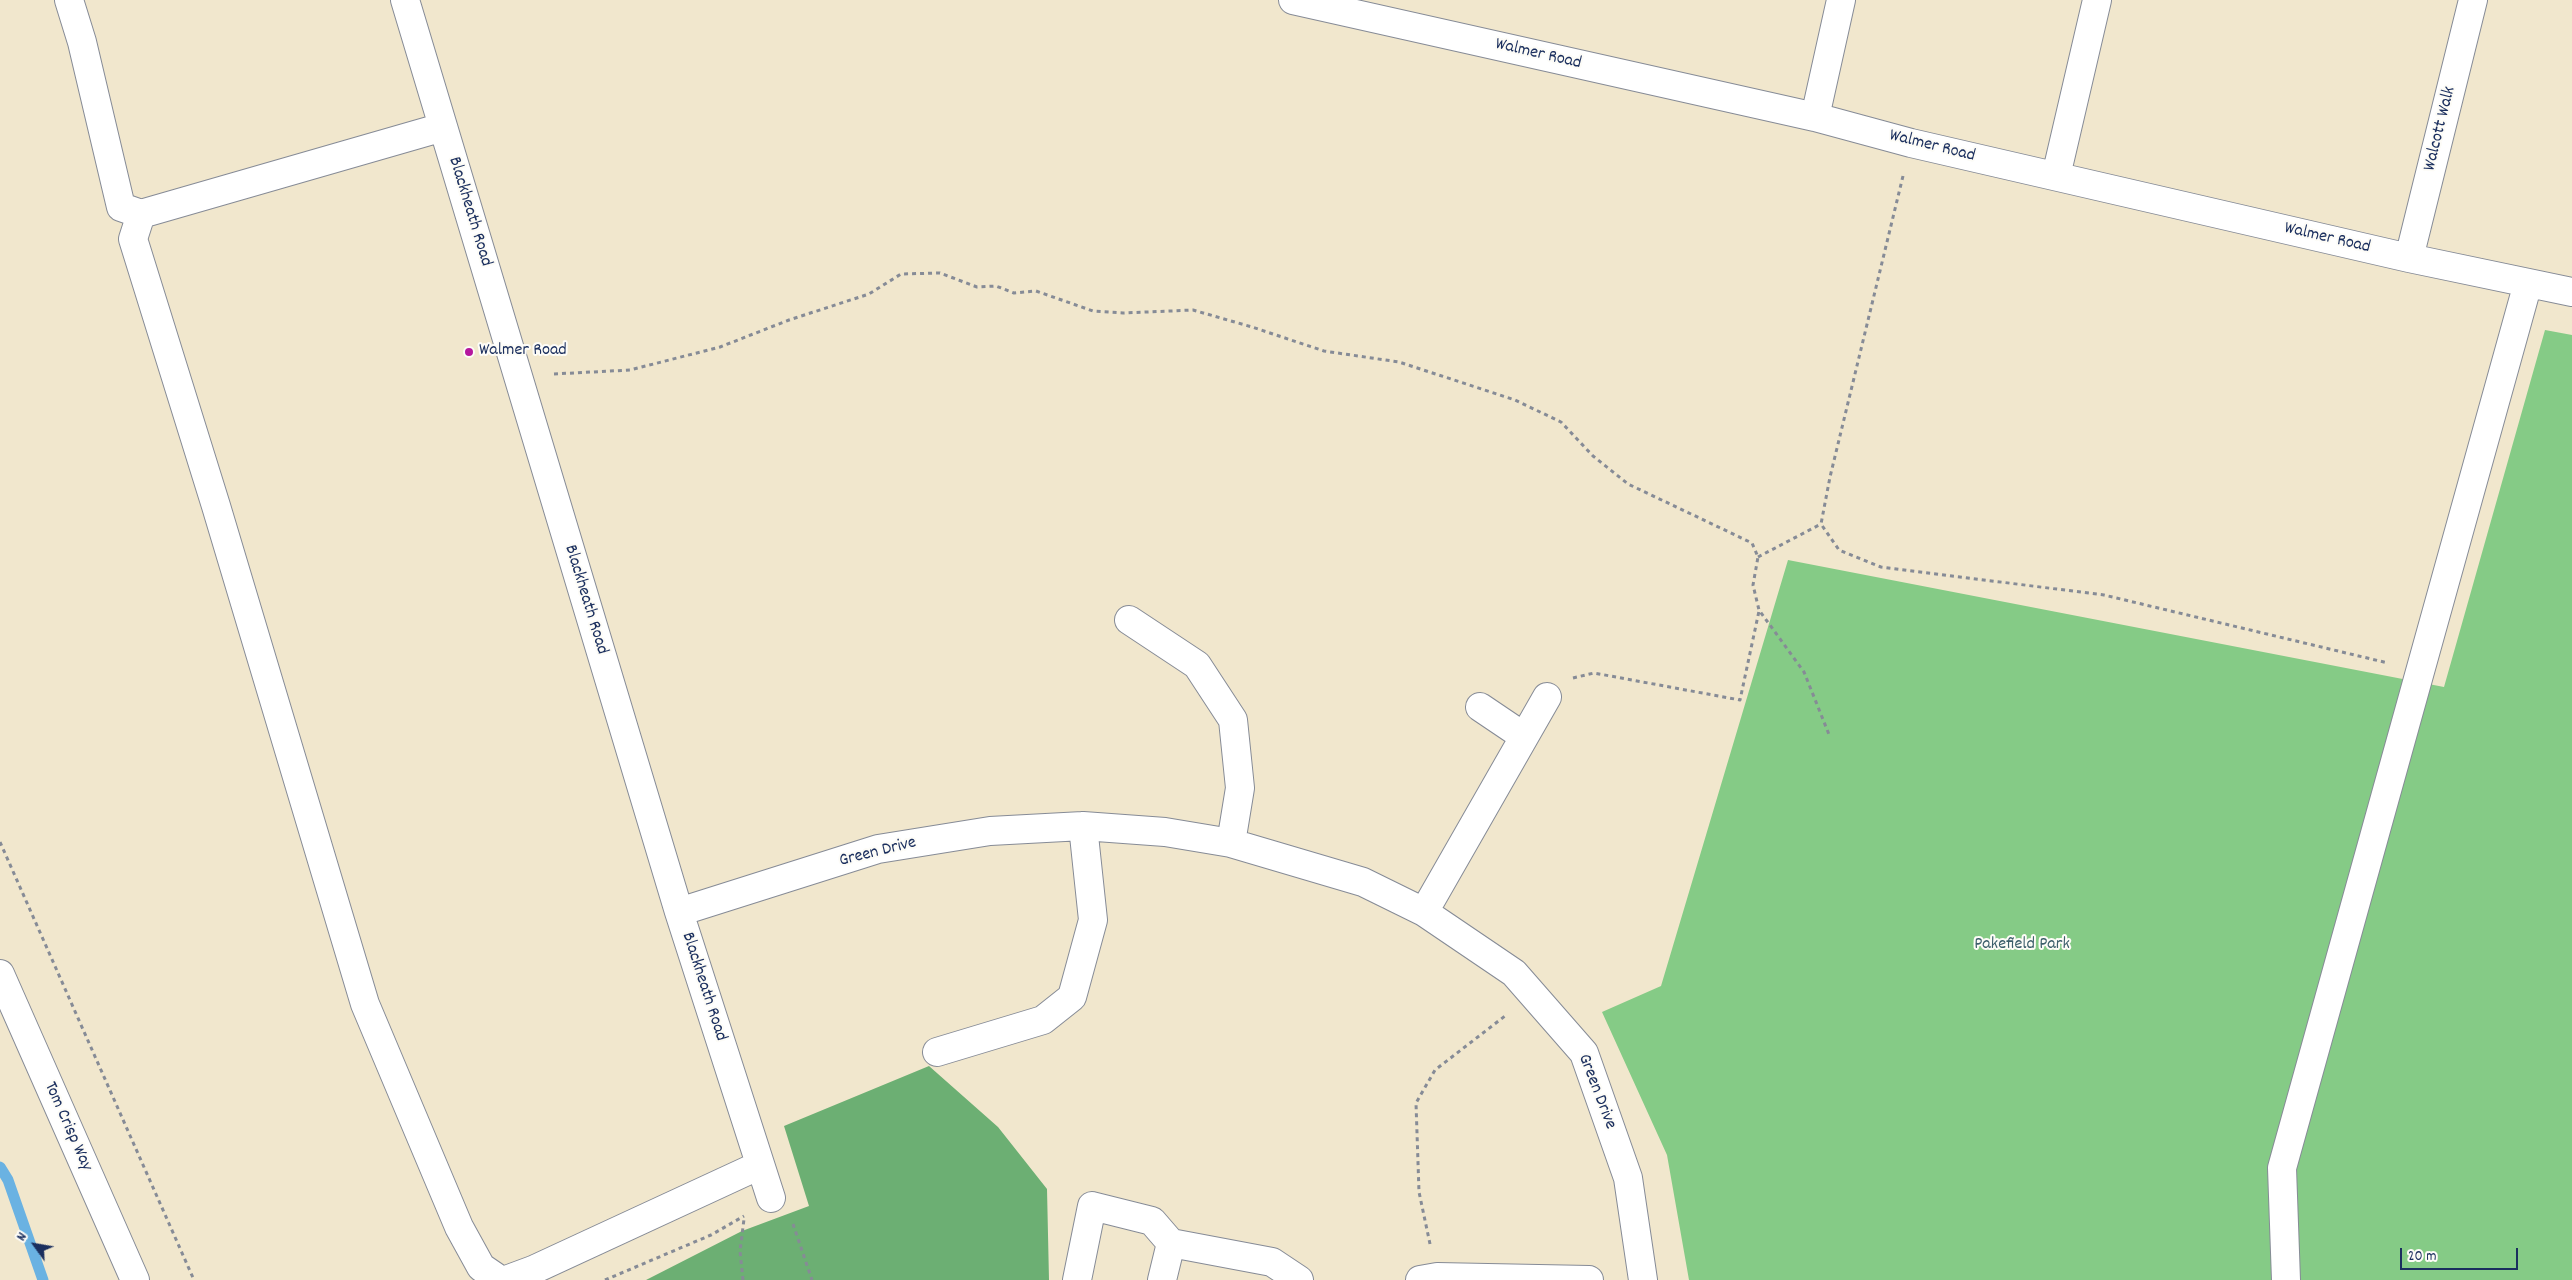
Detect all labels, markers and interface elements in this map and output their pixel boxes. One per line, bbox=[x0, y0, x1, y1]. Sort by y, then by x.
street label: Walmer Road bbox=[1493, 35, 1583, 75]
street label: Walcott Walk bbox=[2420, 85, 2462, 173]
street label: Walmer Road bbox=[1887, 126, 1977, 168]
street label: Blackheath Road bbox=[442, 155, 496, 269]
street label: Walmer Road bbox=[2282, 219, 2372, 259]
place label: Walmer Road bbox=[479, 341, 567, 363]
marker: Walmer Road bbox=[463, 346, 475, 358]
street label: Blackheath Road bbox=[558, 543, 612, 657]
street label: Green Drive bbox=[837, 833, 919, 873]
street label: Blackheath Road bbox=[675, 930, 731, 1044]
park label: Pakefield Park bbox=[1974, 935, 2070, 957]
street label: Green Drive bbox=[1572, 1051, 1620, 1133]
street label: Tom Crisp Way bbox=[38, 1079, 96, 1175]
north arrow bbox=[10, 1220, 60, 1270]
text: N bbox=[12, 1229, 33, 1245]
scale bar bbox=[2402, 1238, 2520, 1270]
text: 20 m bbox=[2408, 1246, 2436, 1268]

